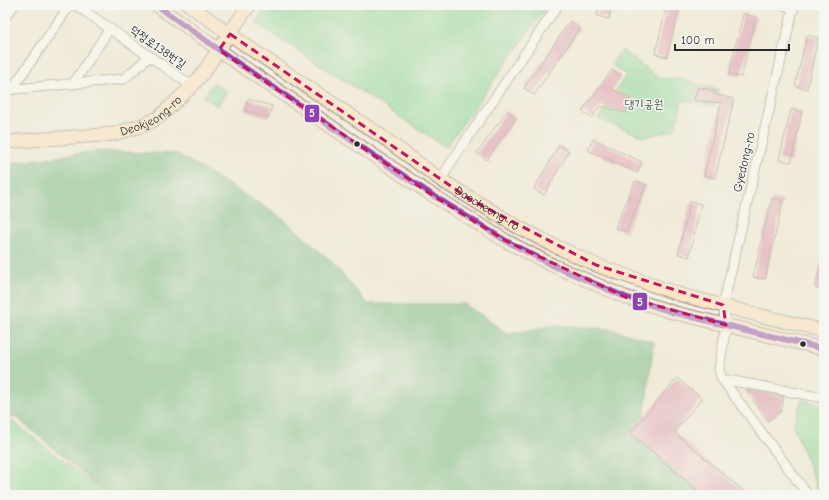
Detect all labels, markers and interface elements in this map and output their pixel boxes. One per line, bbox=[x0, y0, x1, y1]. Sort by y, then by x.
street label: 덕정로138번길 bbox=[127, 23, 189, 72]
scale bar bbox=[675, 26, 789, 52]
text: 100 m bbox=[681, 33, 714, 47]
street label: Deokjeong-ro bbox=[118, 93, 184, 139]
park label: 댕기공원 bbox=[625, 97, 663, 111]
line badge: 5 bbox=[304, 104, 320, 123]
text: 5 bbox=[309, 107, 315, 120]
street label: Gyedong-ro bbox=[730, 131, 758, 193]
unlabelled marker bbox=[352, 139, 362, 149]
street label: Daecheong-ro bbox=[452, 183, 522, 233]
line badge: 5 bbox=[632, 292, 648, 311]
text: 5 bbox=[637, 296, 643, 309]
unlabelled marker bbox=[798, 339, 808, 349]

